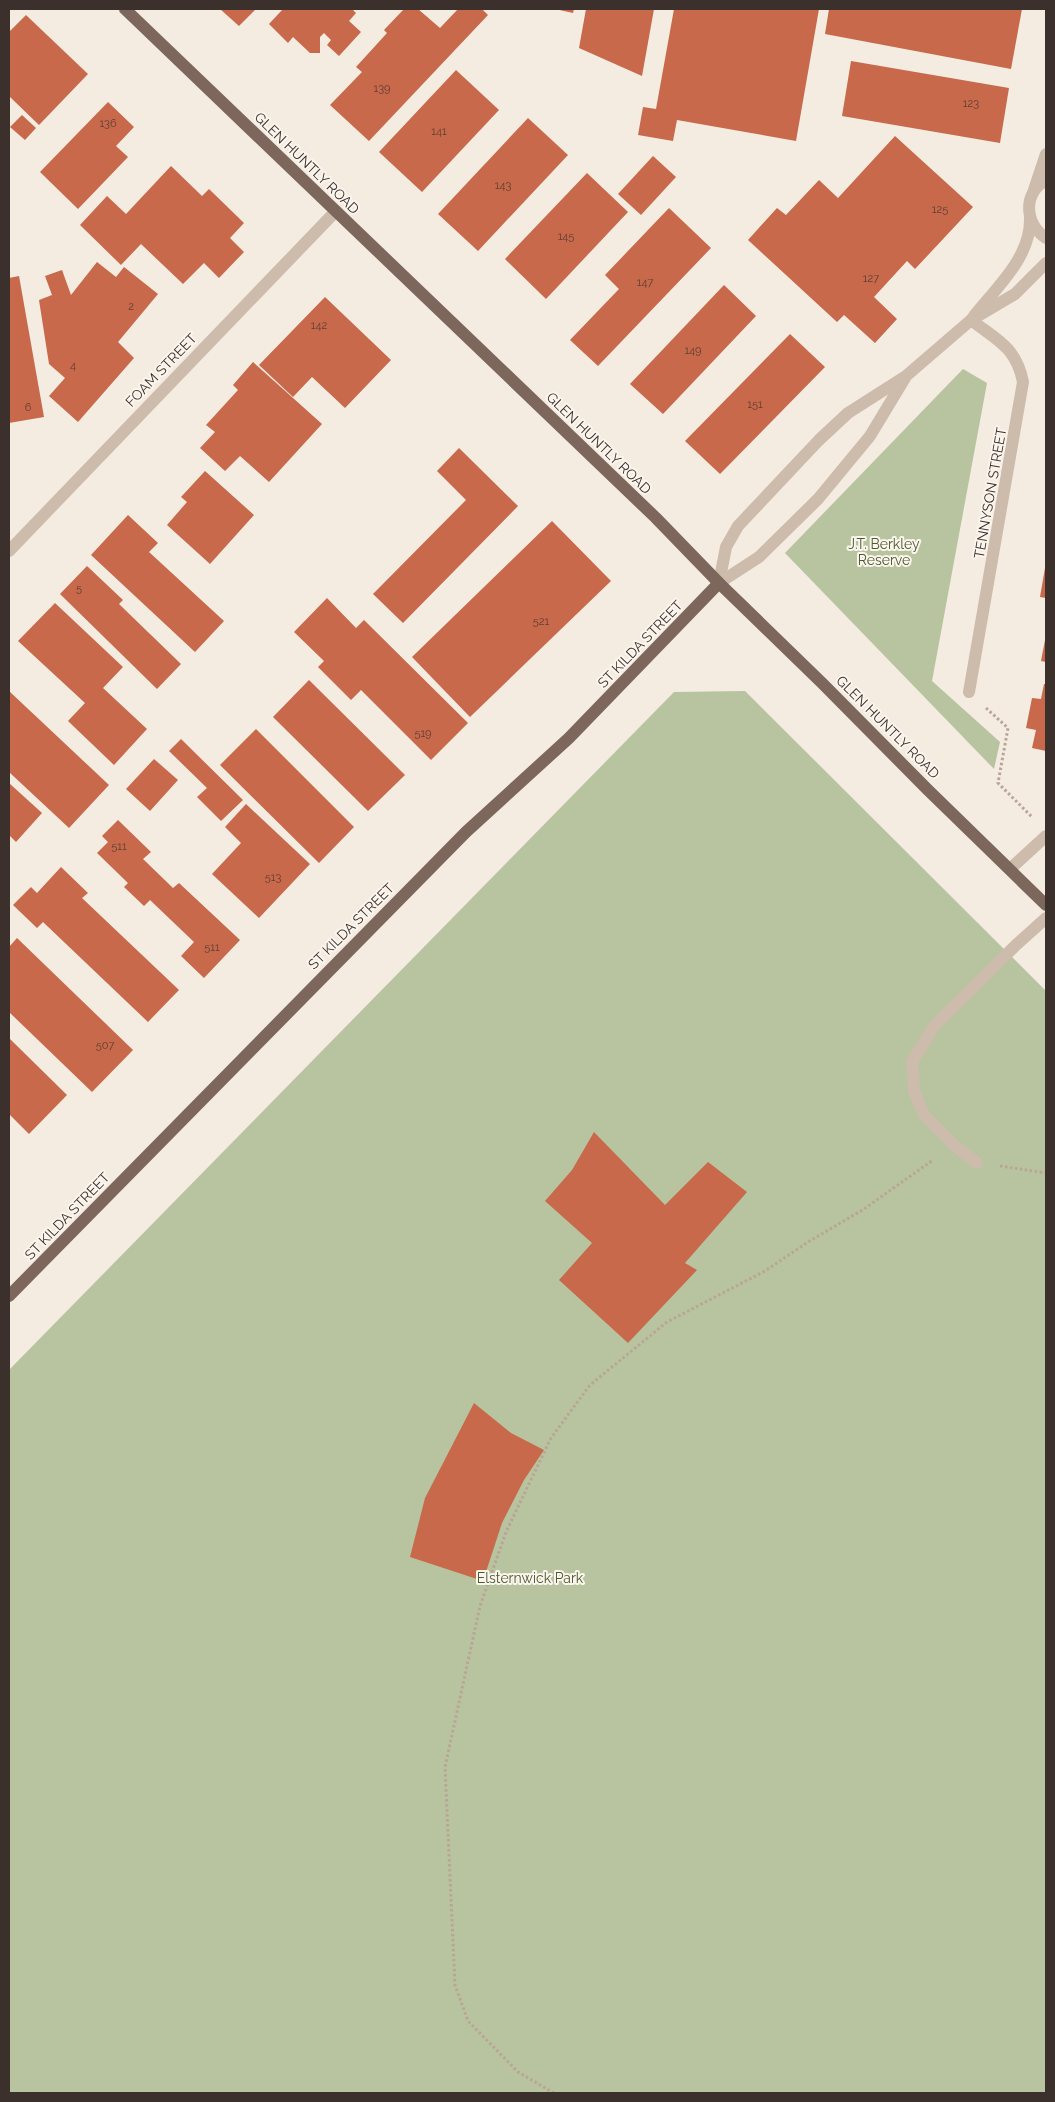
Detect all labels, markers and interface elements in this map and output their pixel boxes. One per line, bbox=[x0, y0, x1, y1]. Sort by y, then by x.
house number: 139 bbox=[373, 82, 391, 95]
house number: 123 bbox=[963, 97, 979, 110]
street label: GLEN HUNTLY ROAD bbox=[251, 109, 363, 217]
house number: 136 bbox=[99, 117, 117, 130]
house number: 141 bbox=[431, 125, 447, 138]
house number: 143 bbox=[495, 179, 511, 192]
house number: 125 bbox=[932, 203, 948, 216]
house number: 145 bbox=[558, 230, 574, 243]
house number: 127 bbox=[863, 272, 879, 285]
house number: 147 bbox=[637, 276, 653, 289]
house number: 2 bbox=[128, 300, 134, 313]
house number: 142 bbox=[311, 319, 327, 332]
street label: FOAM STREET bbox=[122, 330, 200, 410]
house number: 149 bbox=[684, 344, 702, 357]
house number: 4 bbox=[70, 359, 76, 372]
street label: GLEN HUNTLY ROAD bbox=[543, 389, 655, 497]
house number: 151 bbox=[747, 398, 763, 411]
house number: 6 bbox=[25, 401, 32, 414]
street label: TENNYSON STREET bbox=[971, 426, 1009, 560]
park label: J.T. Berkley Reserve bbox=[848, 536, 920, 568]
house number: 5 bbox=[76, 582, 82, 595]
street label: ST KILDA STREET bbox=[594, 597, 686, 691]
house number: 521 bbox=[533, 615, 550, 628]
street label: GLEN HUNTLY ROAD bbox=[833, 672, 943, 782]
house number: 519 bbox=[414, 727, 432, 740]
house number: 511 bbox=[111, 840, 127, 853]
house number: 513 bbox=[265, 871, 281, 884]
street label: ST KILDA STREET bbox=[305, 879, 398, 972]
house number: 511 bbox=[204, 941, 220, 954]
house number: 507 bbox=[96, 1039, 114, 1052]
street label: ST KILDA STREET bbox=[21, 1169, 113, 1263]
park label: Elsternwick Park bbox=[477, 1570, 584, 1586]

